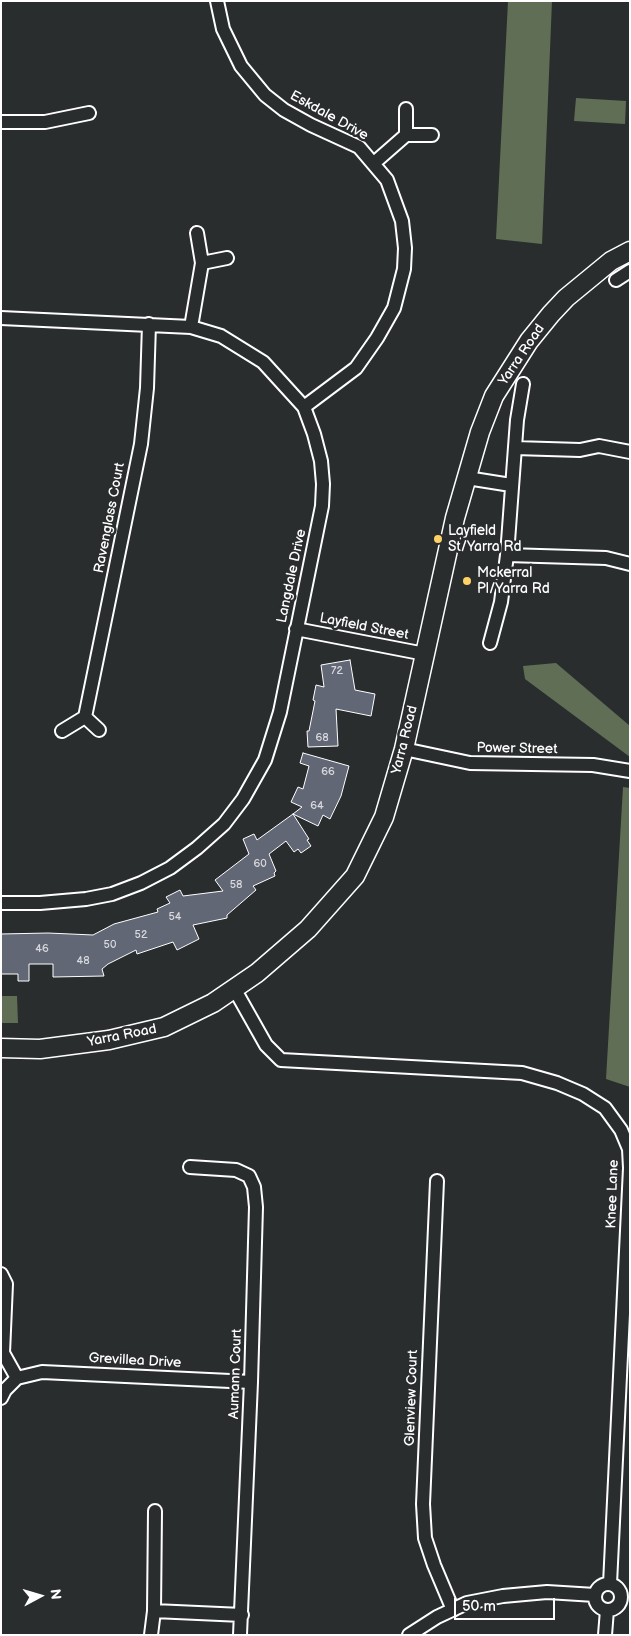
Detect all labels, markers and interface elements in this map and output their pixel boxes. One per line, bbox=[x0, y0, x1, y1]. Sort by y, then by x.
street label: Eskdale Drive bbox=[287, 88, 371, 144]
street label: Yarra Road bbox=[495, 321, 549, 389]
street label: Ravenglass Court bbox=[91, 461, 129, 575]
place label: Layfield St/Yarra Rd bbox=[448, 523, 522, 556]
street label: Langdale Drive bbox=[274, 528, 310, 624]
marker: Layfield St/Yarra Rd bbox=[432, 533, 444, 545]
place label: Mckerral Pl/Yarra Rd bbox=[477, 565, 550, 598]
marker: Mckerral Pl/Yarra Rd bbox=[461, 575, 473, 587]
street label: Layfield Street bbox=[318, 610, 410, 644]
house number: 72 bbox=[331, 664, 343, 678]
street label: Yarra Road bbox=[388, 704, 422, 776]
house number: 68 bbox=[315, 731, 329, 745]
street label: Power Street bbox=[476, 740, 558, 758]
house number: 66 bbox=[321, 765, 335, 779]
house number: 64 bbox=[310, 799, 324, 813]
house number: 60 bbox=[253, 857, 267, 871]
house number: 58 bbox=[230, 878, 242, 892]
house number: 54 bbox=[168, 910, 182, 924]
house number: 52 bbox=[135, 928, 147, 942]
house number: 50 bbox=[104, 938, 116, 952]
house number: 46 bbox=[35, 942, 49, 956]
house number: 48 bbox=[76, 954, 90, 968]
street label: Yarra Road bbox=[86, 1021, 158, 1051]
street label: Knee Lane bbox=[603, 1159, 623, 1229]
street label: Aumann Court bbox=[226, 1329, 246, 1419]
street label: Grevillea Drive bbox=[88, 1350, 182, 1372]
street label: Glenview Court bbox=[402, 1350, 422, 1446]
north arrow bbox=[15, 1571, 65, 1621]
text: N bbox=[46, 1588, 64, 1600]
scale bar bbox=[456, 1588, 557, 1620]
text: 50 m bbox=[462, 1597, 496, 1616]

